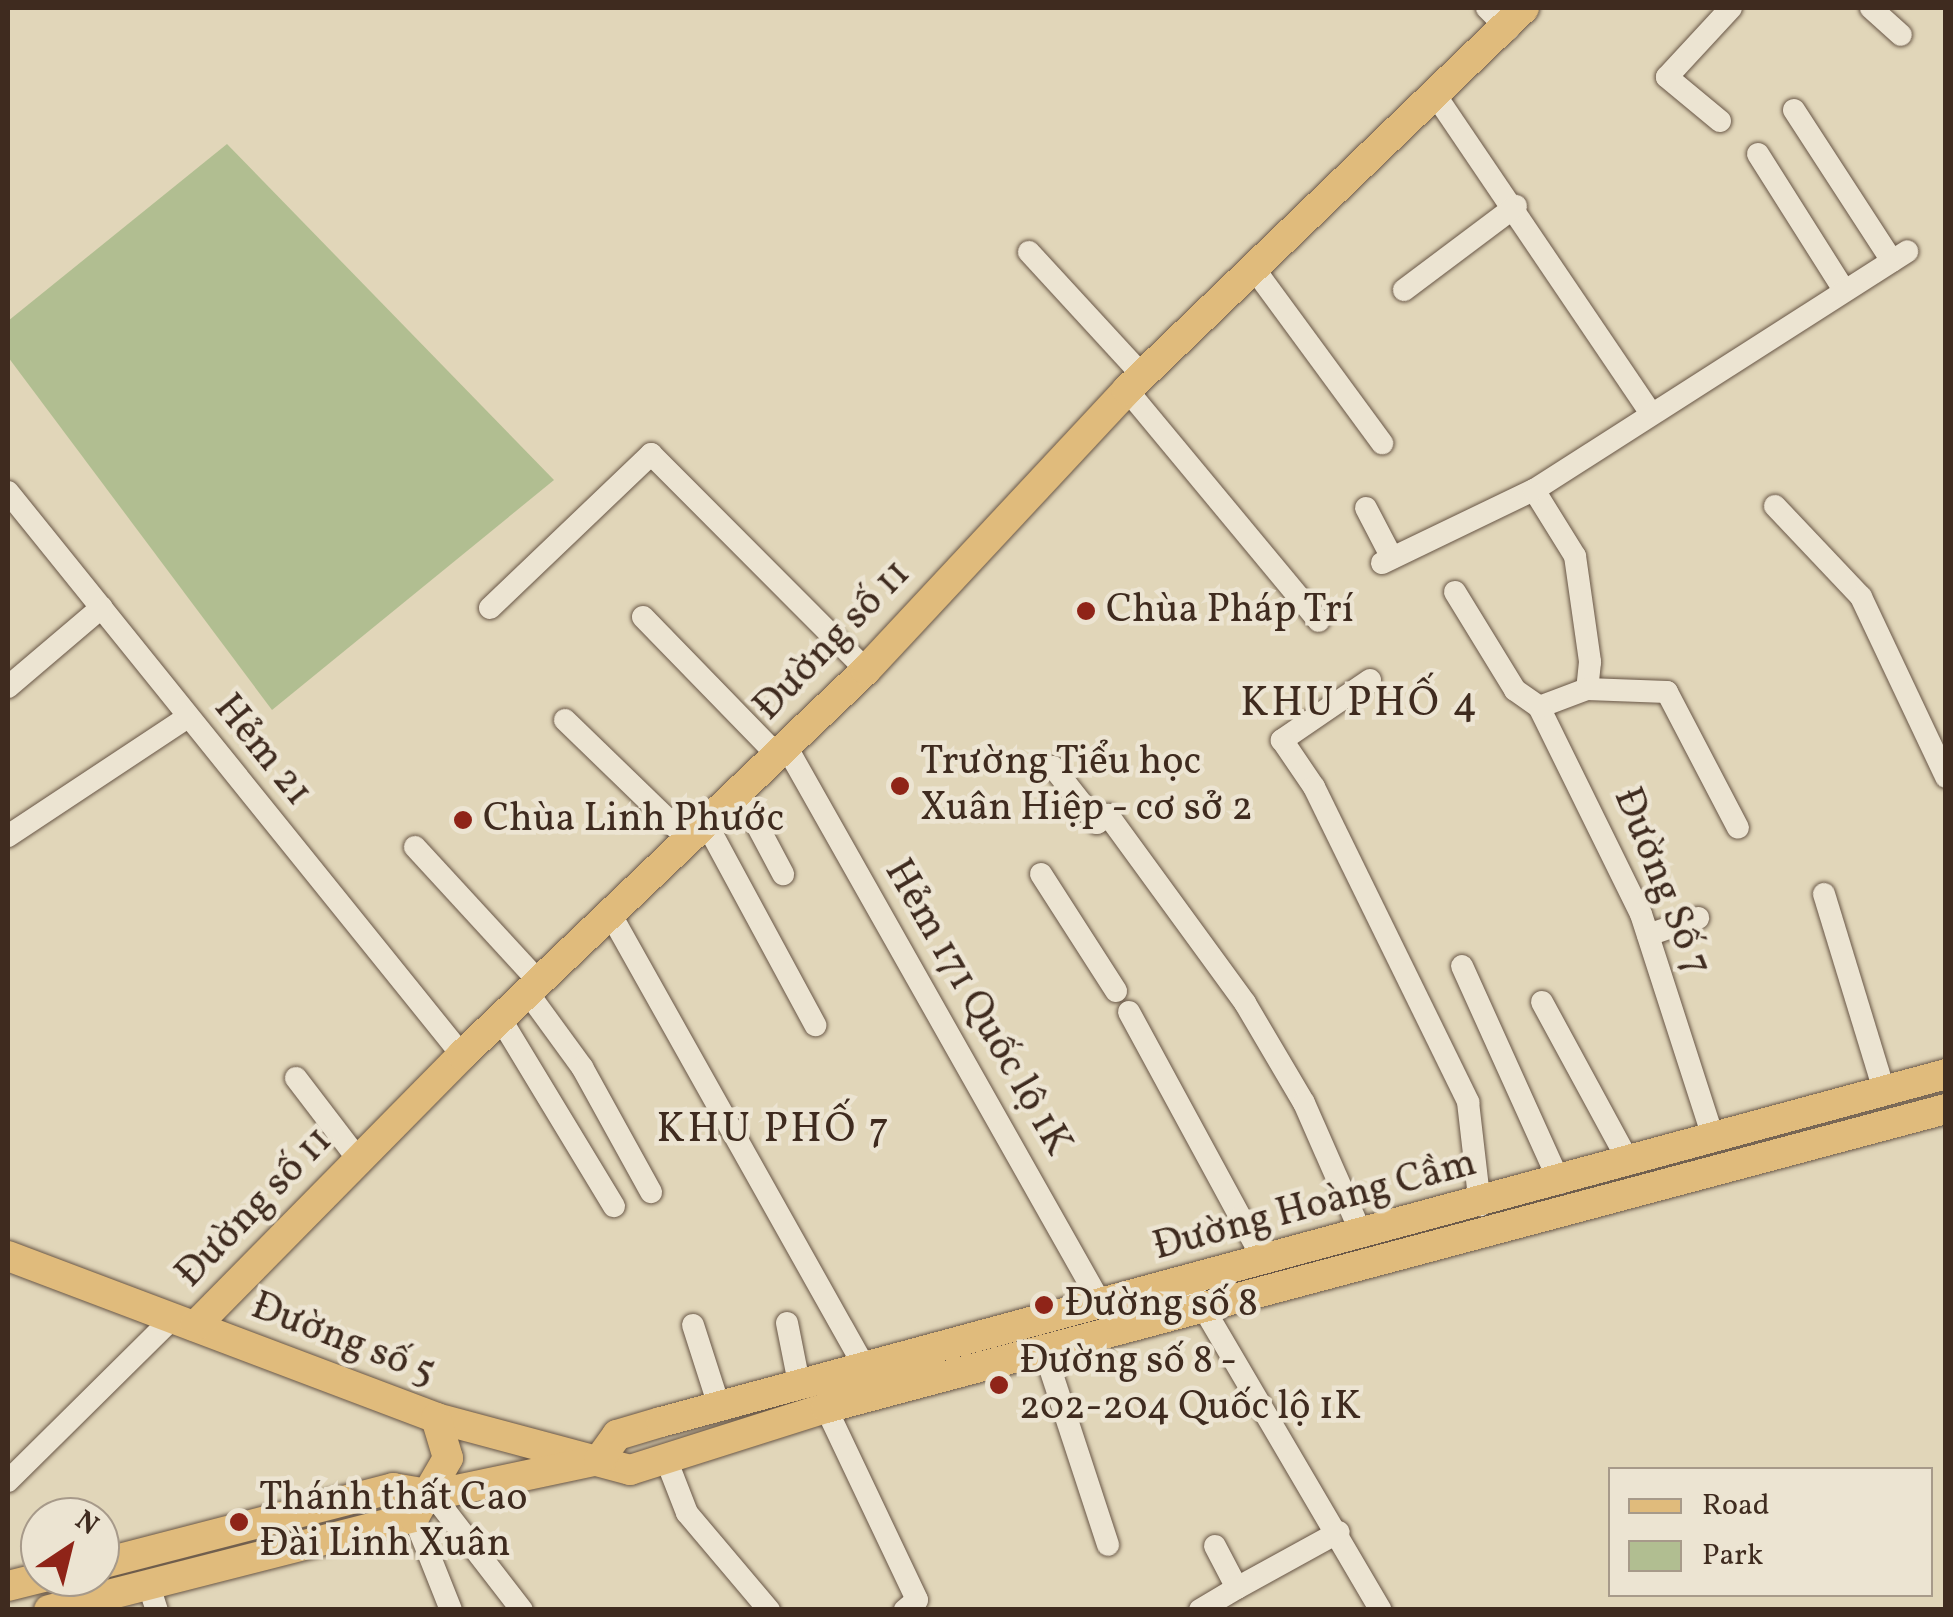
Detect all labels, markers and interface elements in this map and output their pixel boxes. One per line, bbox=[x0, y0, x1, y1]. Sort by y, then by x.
street label: Đường số 11 bbox=[745, 551, 921, 731]
place label: Chùa Pháp Trí bbox=[1106, 587, 1355, 635]
marker: Chùa Pháp Trí bbox=[1075, 600, 1097, 622]
district label: KHU PHỐ 4 bbox=[1240, 680, 1480, 730]
street label: Hẻm 21 bbox=[203, 686, 321, 816]
place label: Trường Tiểu học Xuân Hiệp - cơ sở 2 bbox=[920, 739, 1254, 833]
marker: Trường Tiểu học Xuân Hiệp - cơ sở 2 bbox=[889, 775, 911, 797]
street label: Đường Số 7 bbox=[1602, 781, 1720, 983]
place label: Chùa Linh Phước bbox=[483, 796, 784, 844]
marker: Chùa Linh Phước bbox=[452, 809, 474, 831]
street label: Hẻm 171 Quốc lộ 1K bbox=[873, 851, 1081, 1165]
district label: KHU PHỐ 7 bbox=[657, 1106, 891, 1156]
street label: Đường số 11 bbox=[167, 1118, 343, 1298]
street label: Đường Hoàng Cầm bbox=[1148, 1140, 1482, 1272]
place label: Đường số 8 bbox=[1064, 1281, 1258, 1329]
street label: Đường số 5 bbox=[244, 1283, 442, 1397]
marker: Đường số 8 bbox=[1033, 1294, 1055, 1316]
place label: Đường số 8 - 202-204 Quốc lộ 1K bbox=[1019, 1338, 1361, 1432]
marker: Đường số 8 - 202-204 Quốc lộ 1K bbox=[988, 1374, 1010, 1396]
legend bbox=[1608, 1467, 1933, 1597]
place label: Thánh thất Cao Đài Linh Xuân bbox=[259, 1475, 528, 1569]
text: Road bbox=[1702, 1485, 1770, 1527]
north arrow bbox=[20, 1497, 120, 1597]
text: N bbox=[67, 1502, 106, 1545]
marker: Thánh thất Cao Đài Linh Xuân bbox=[228, 1511, 250, 1533]
text: Park bbox=[1702, 1535, 1763, 1577]

